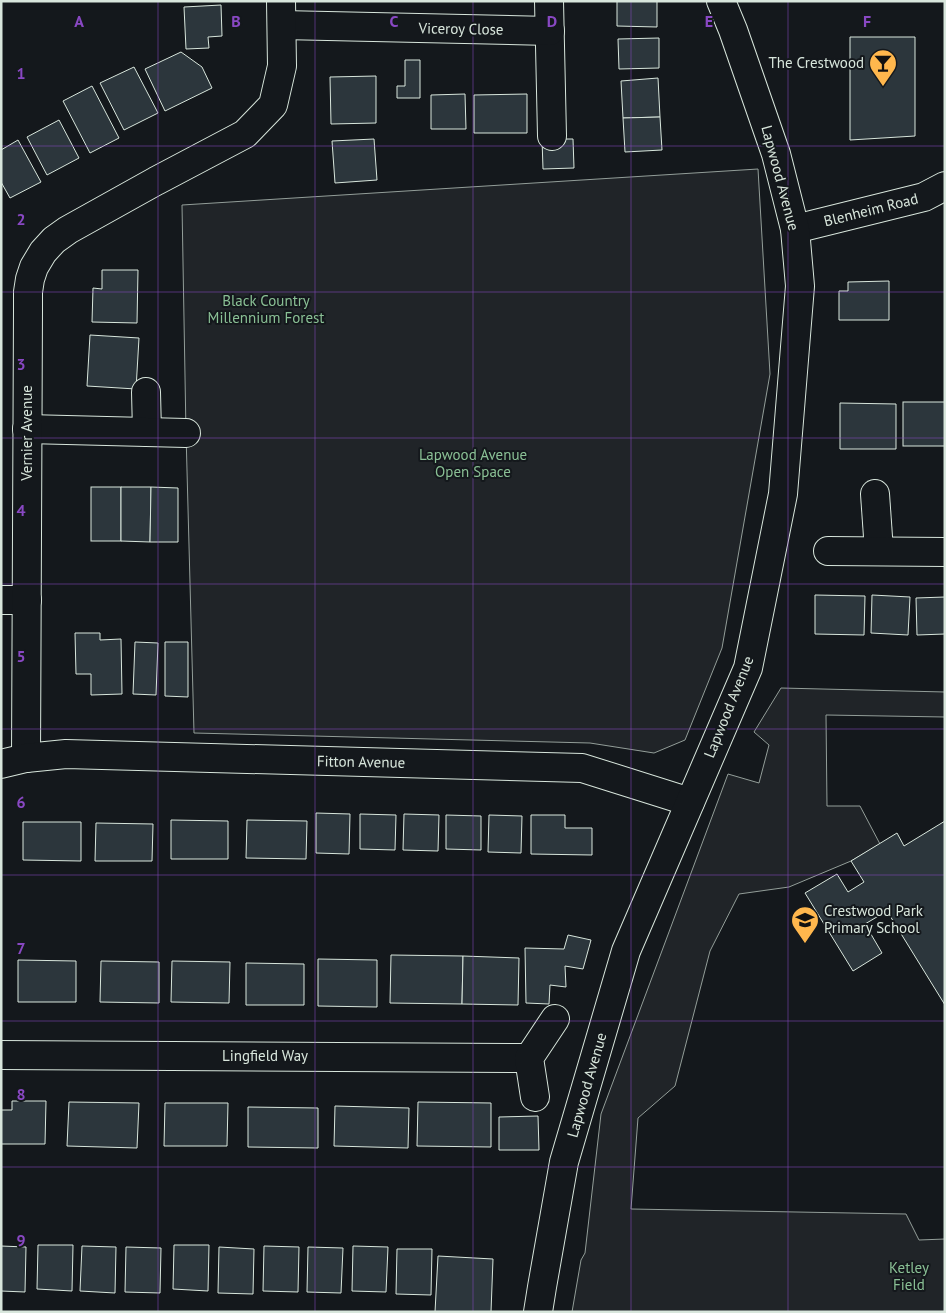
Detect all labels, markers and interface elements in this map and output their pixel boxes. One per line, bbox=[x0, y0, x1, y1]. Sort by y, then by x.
text: A bbox=[74, 11, 84, 31]
text: B bbox=[231, 11, 241, 31]
text: C bbox=[390, 11, 399, 31]
text: D bbox=[547, 11, 557, 31]
text: E bbox=[705, 11, 713, 31]
text: F bbox=[863, 11, 871, 31]
street label: Viceroy Close bbox=[417, 18, 504, 39]
bar icon: The Crestwood bbox=[868, 48, 898, 87]
place label: The Crestwood bbox=[768, 53, 864, 72]
text: 1 bbox=[16, 63, 26, 83]
street label: Lapwood Avenue bbox=[757, 123, 804, 233]
street label: Blenheim Road bbox=[822, 189, 920, 230]
text: 2 bbox=[16, 209, 26, 229]
park label: Black Country Millennium Forest bbox=[208, 291, 324, 327]
text: 3 bbox=[16, 354, 26, 374]
street label: Vernier Avenue bbox=[17, 385, 36, 482]
park label: Lapwood Avenue Open Space bbox=[419, 445, 527, 481]
text: 4 bbox=[16, 500, 26, 520]
text: 5 bbox=[16, 646, 26, 666]
street label: Lapwood Avenue bbox=[699, 653, 758, 761]
street label: Fitton Avenue bbox=[317, 751, 405, 772]
text: 6 bbox=[16, 792, 26, 812]
place label: Crestwood Park Primary School bbox=[824, 901, 924, 937]
school or university icon: Crestwood Park Primary School bbox=[790, 905, 820, 944]
text: 7 bbox=[16, 938, 26, 958]
street label: Lapwood Avenue bbox=[562, 1030, 611, 1140]
street label: Lingfield Way bbox=[222, 1046, 308, 1065]
text: 8 bbox=[16, 1084, 26, 1104]
text: 9 bbox=[16, 1230, 26, 1250]
park label: Ketley Field bbox=[889, 1258, 929, 1294]

